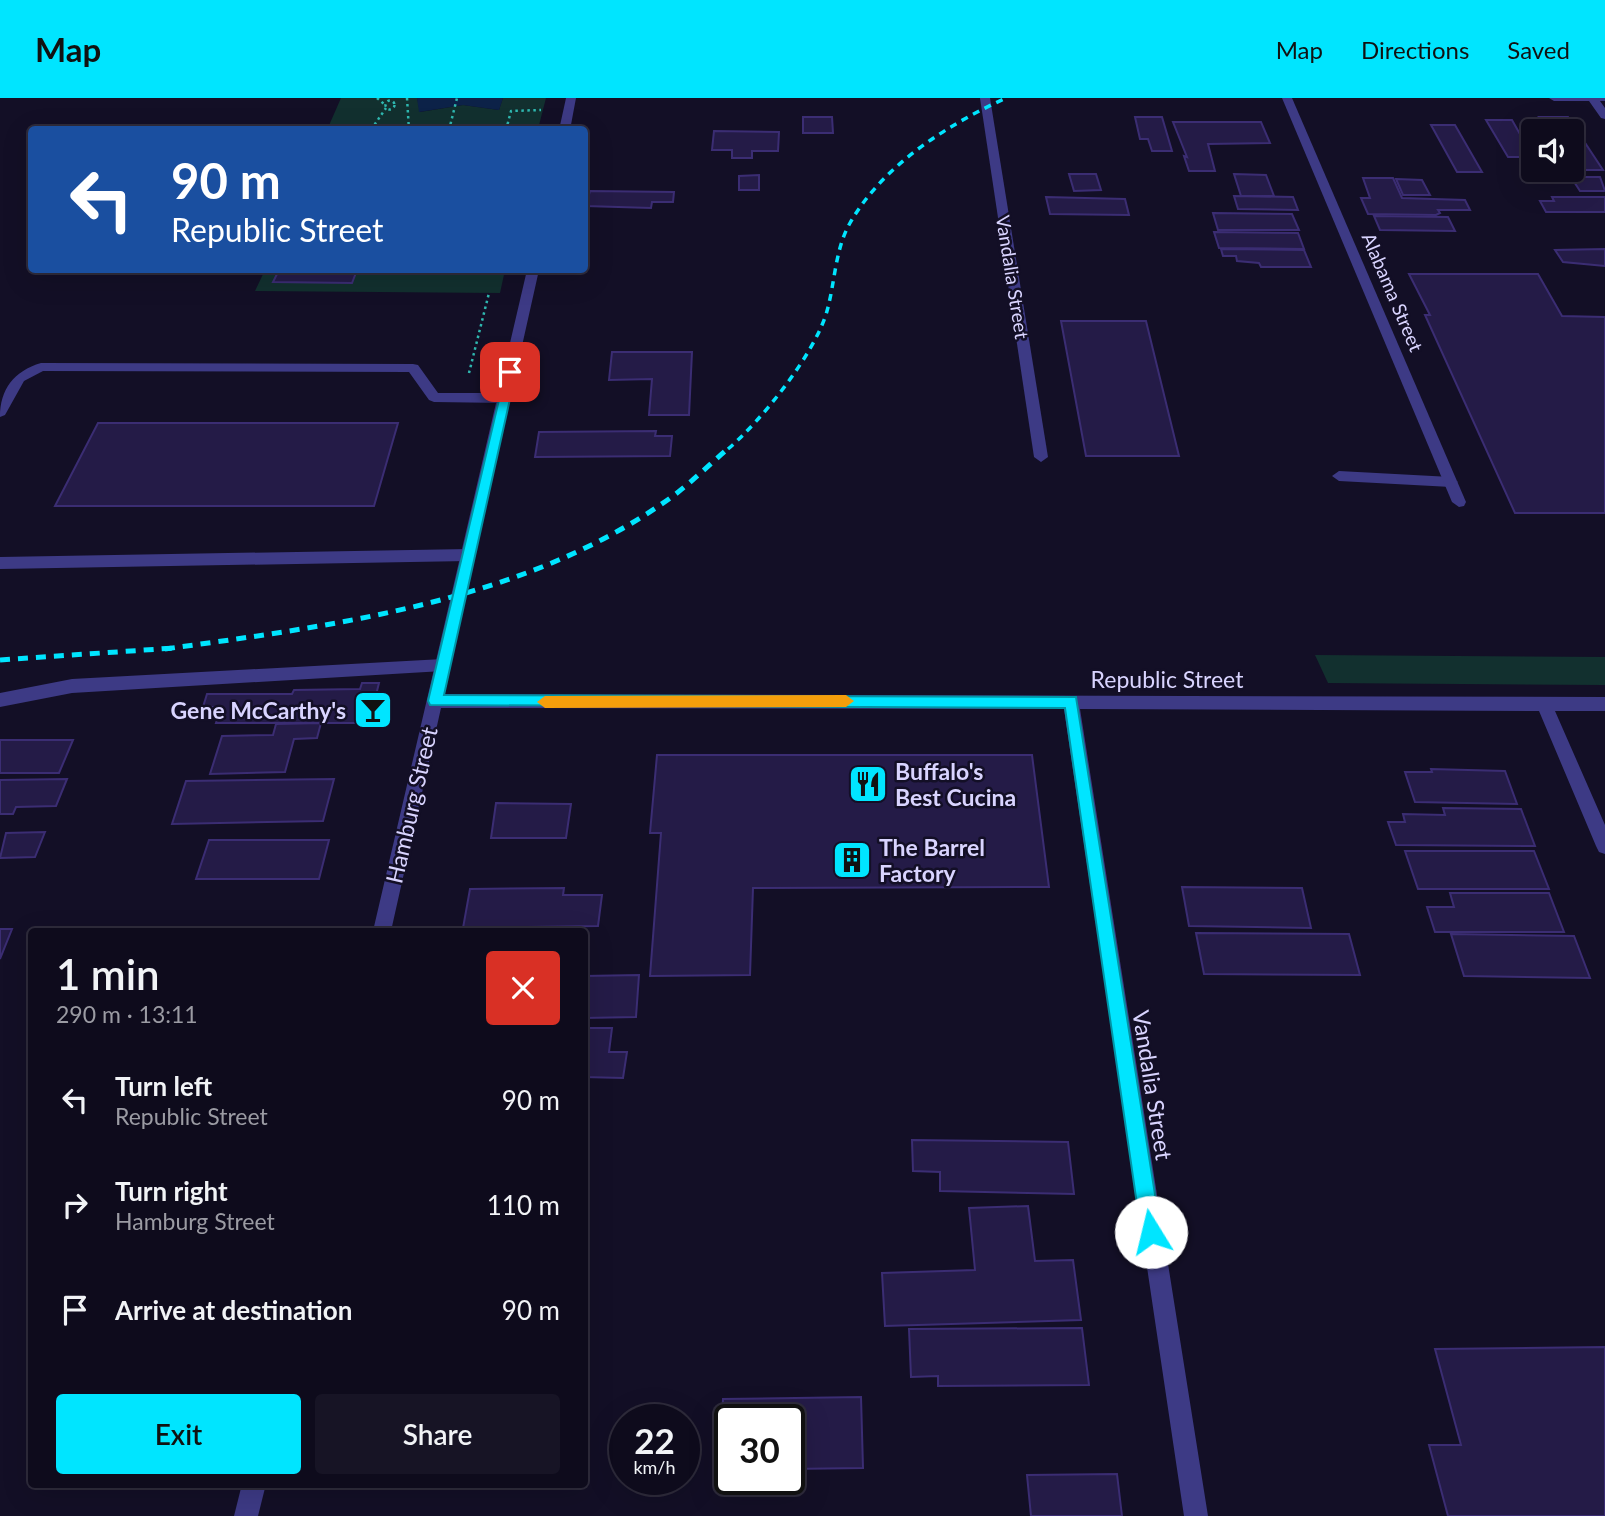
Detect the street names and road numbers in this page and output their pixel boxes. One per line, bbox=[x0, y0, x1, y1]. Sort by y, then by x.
street label: Vandalia Street bbox=[992, 213, 1034, 341]
street label: Alabama Street bbox=[1358, 229, 1428, 355]
street label: Republic Street bbox=[1091, 665, 1244, 693]
street label: Hamburg Street bbox=[379, 723, 443, 886]
street label: Vandalia Street bbox=[1127, 1008, 1179, 1163]

